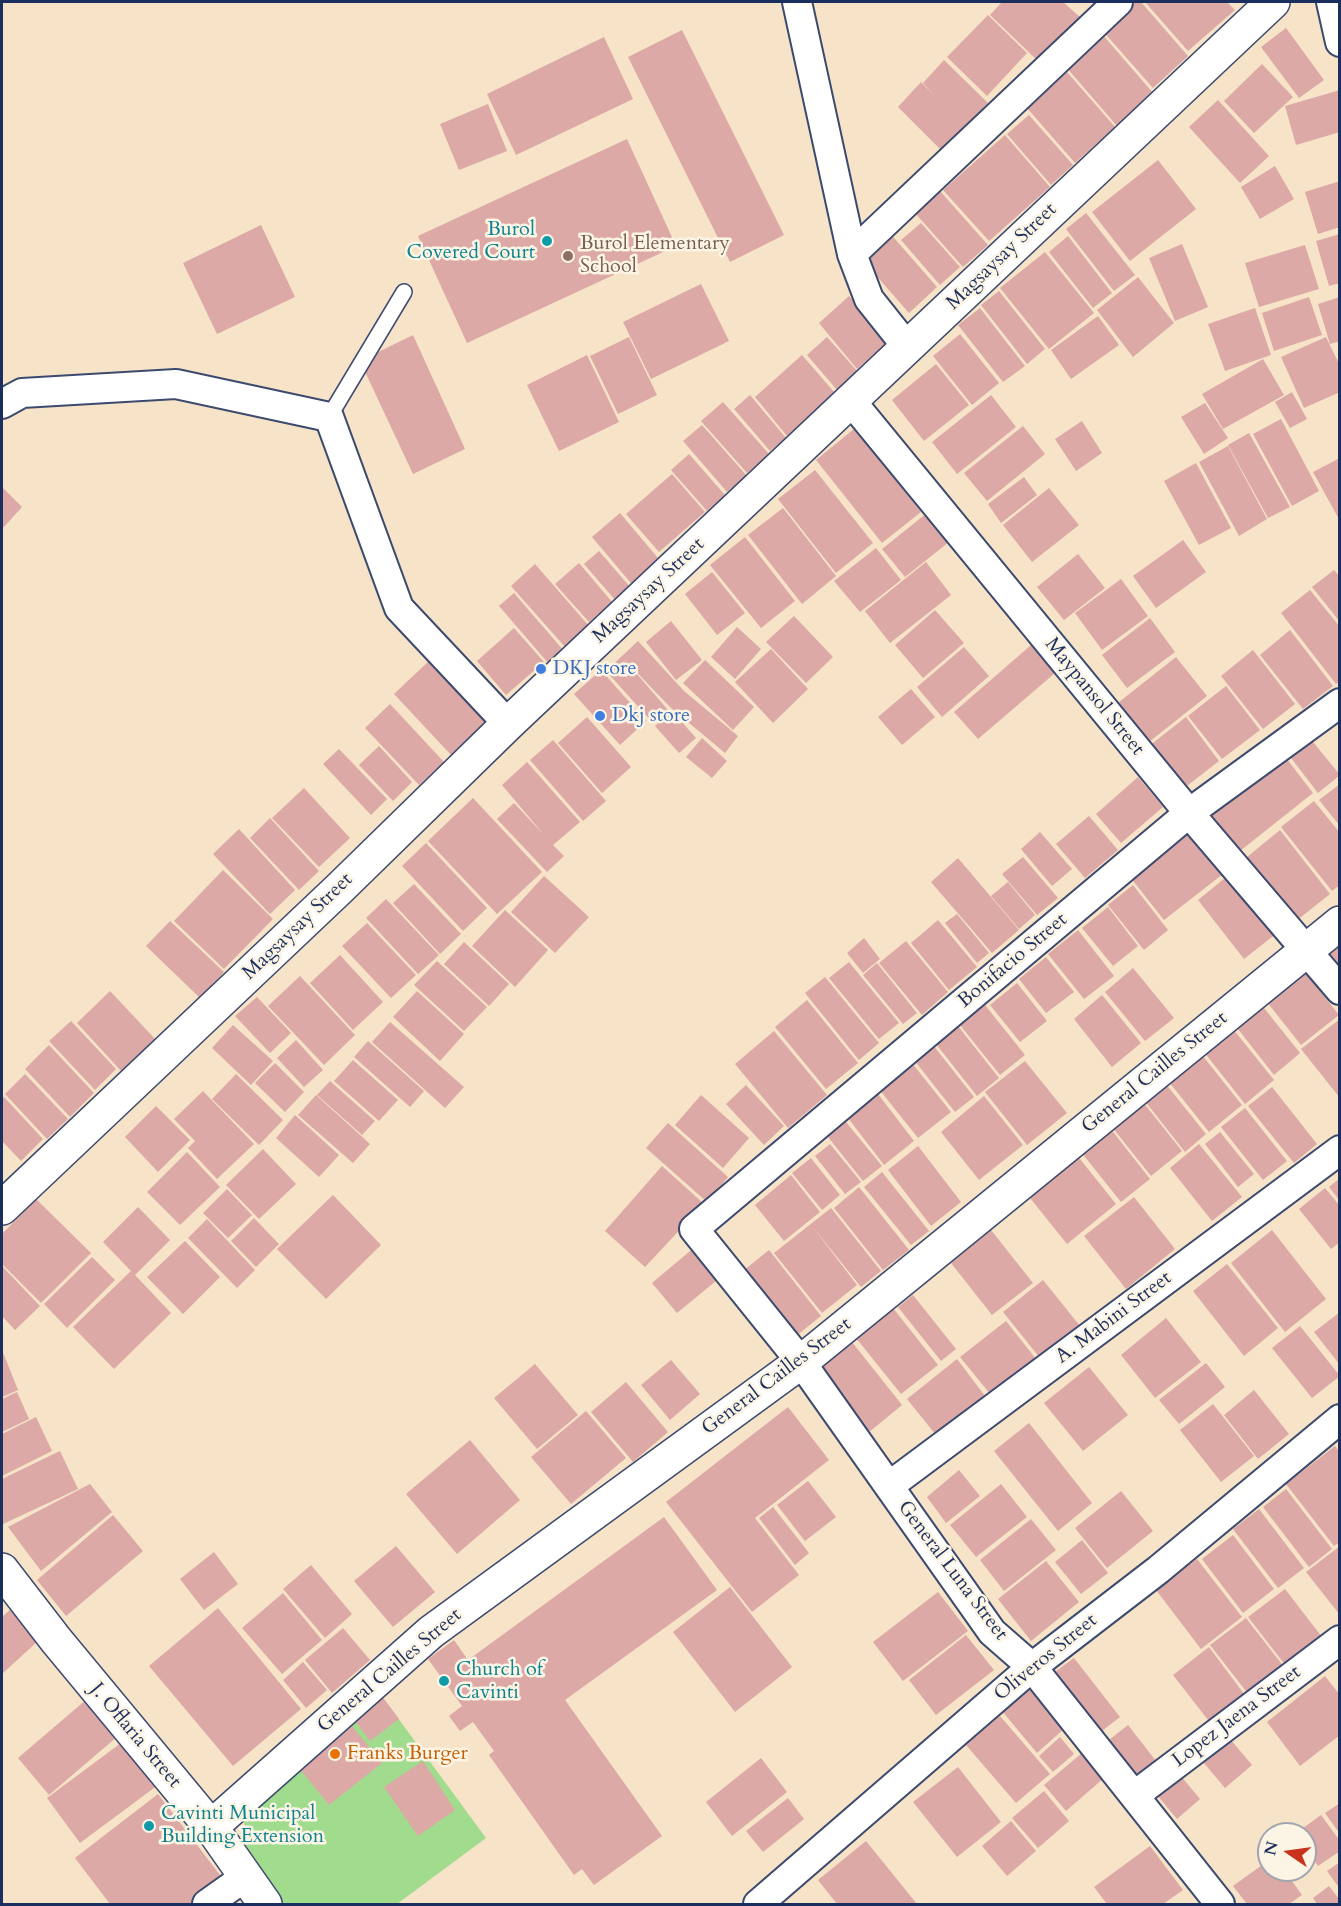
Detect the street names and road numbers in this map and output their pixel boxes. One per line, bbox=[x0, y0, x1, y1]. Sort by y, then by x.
street label: Magsaysay Street bbox=[942, 198, 1062, 316]
street label: Magsaysay Street bbox=[588, 533, 710, 649]
street label: Maypansol Street bbox=[1039, 633, 1149, 761]
street label: Magsaysay Street bbox=[238, 868, 358, 986]
street label: Bonifacio Street bbox=[954, 908, 1072, 1014]
street label: General Cailles Street bbox=[1077, 1007, 1233, 1139]
street label: A. Mabini Street bbox=[1051, 1267, 1177, 1369]
street label: General Cailles Street bbox=[698, 1313, 856, 1441]
street label: General Luna Street bbox=[892, 1497, 1012, 1645]
street label: General Cailles Street bbox=[313, 1604, 467, 1738]
street label: Oliveros Street bbox=[990, 1609, 1102, 1707]
street label: Lopez Jaena Street bbox=[1168, 1661, 1306, 1773]
street label: J. Oflaria Street bbox=[84, 1679, 186, 1793]

